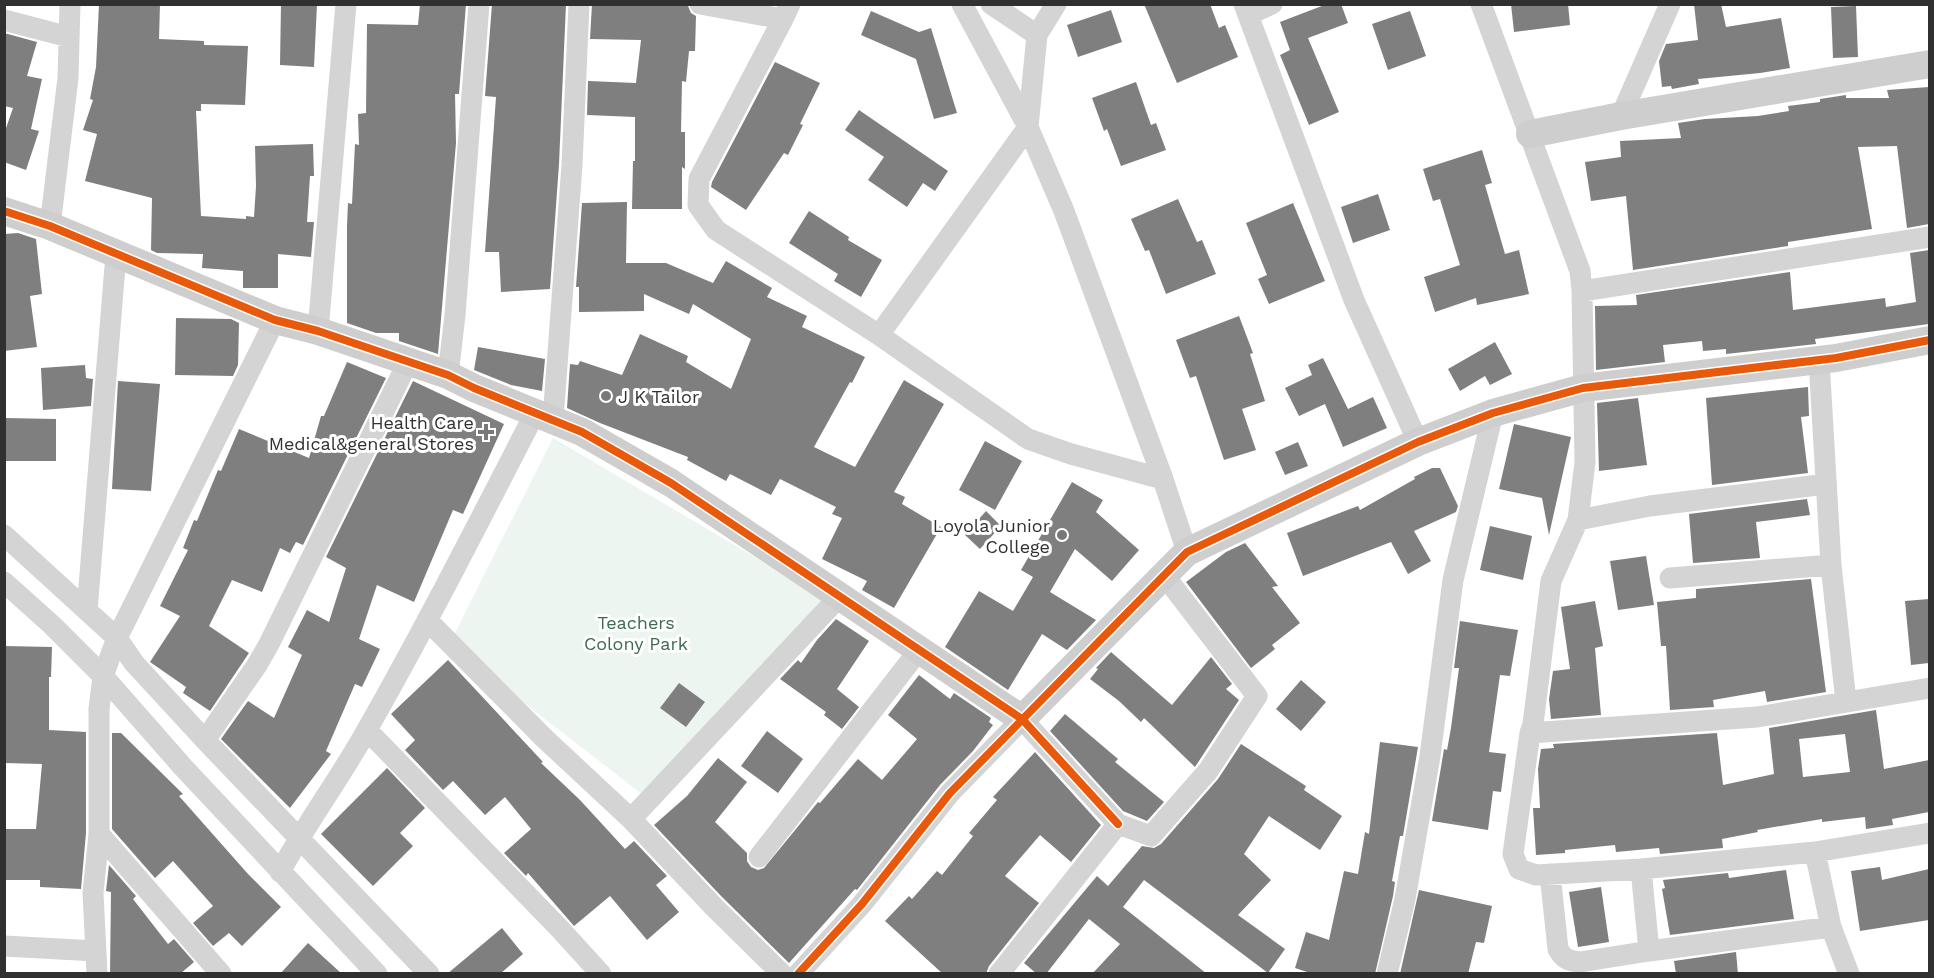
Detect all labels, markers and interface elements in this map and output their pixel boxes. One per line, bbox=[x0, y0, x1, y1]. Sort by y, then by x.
place label: J K Tailor bbox=[618, 386, 699, 407]
marker: J K Tailor bbox=[599, 389, 613, 403]
place label: Health Care Medical&general Stores bbox=[269, 412, 474, 454]
marker: Health Care Medical&general Stores bbox=[479, 425, 493, 439]
place label: Loyola Junior College bbox=[933, 515, 1050, 557]
marker: Loyola Junior College bbox=[1055, 528, 1069, 542]
park label: Teachers Colony Park bbox=[584, 612, 688, 654]

